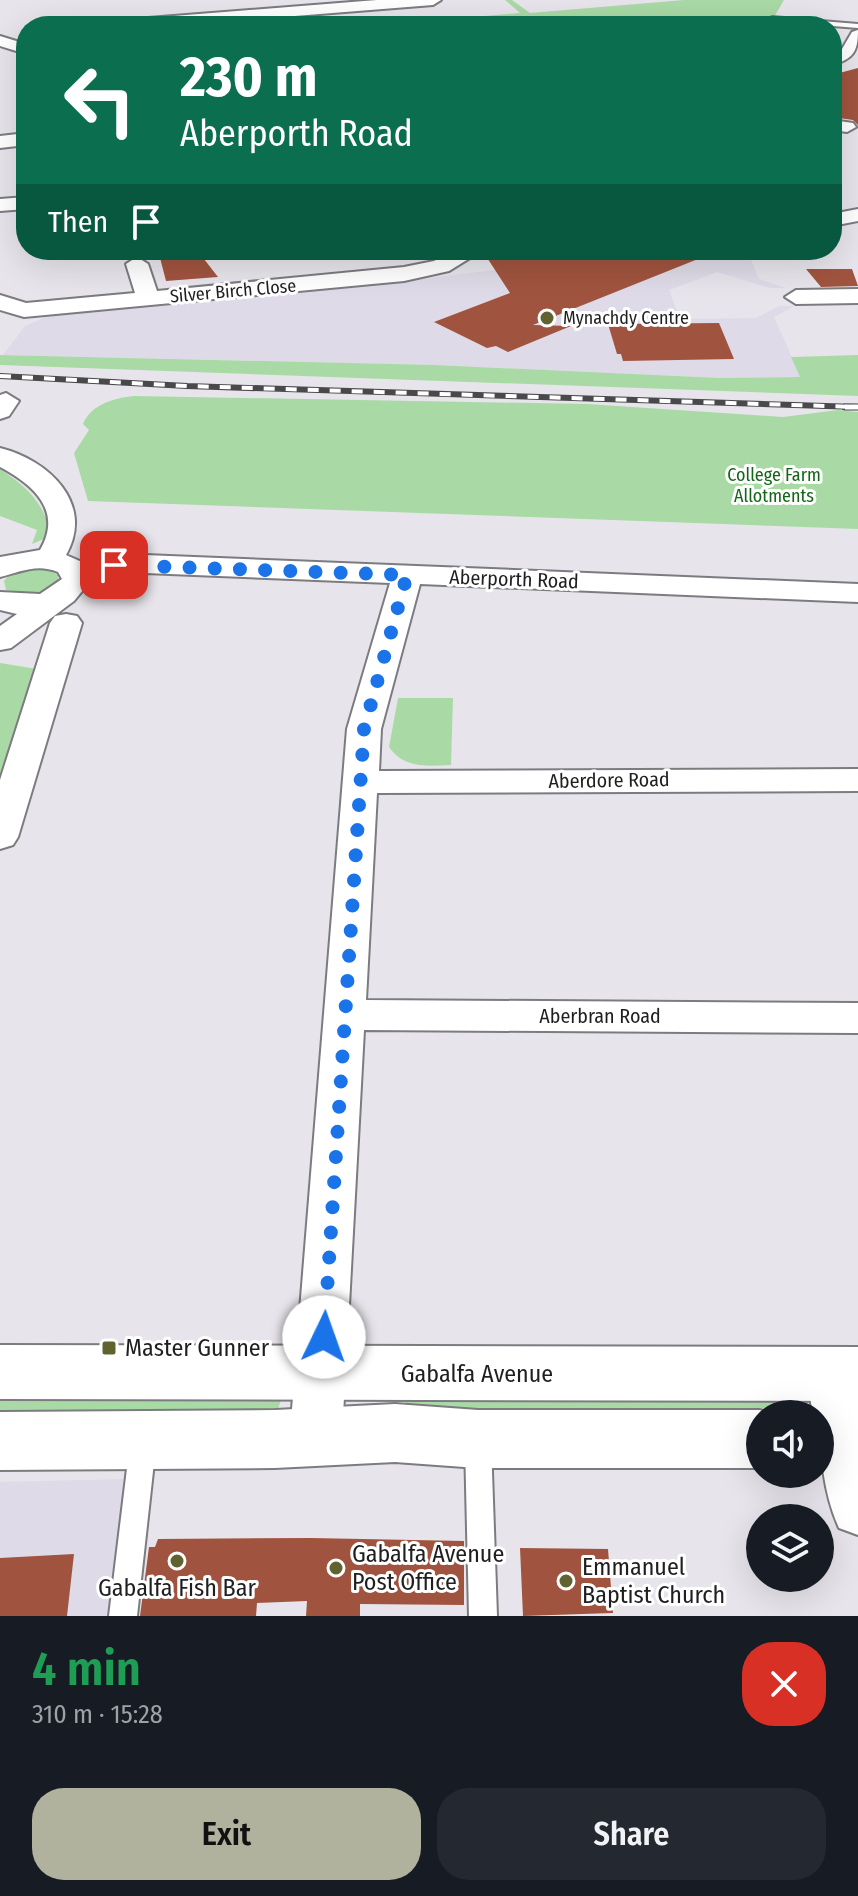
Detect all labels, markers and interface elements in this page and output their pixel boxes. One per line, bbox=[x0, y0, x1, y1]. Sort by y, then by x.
text: 230 m bbox=[180, 44, 317, 111]
icon: left bbox=[48, 48, 152, 152]
text: Aberporth Road bbox=[180, 112, 413, 156]
icon: arrive bbox=[124, 200, 168, 244]
text: Then bbox=[48, 204, 108, 240]
street label: Silver Birch Close bbox=[169, 275, 297, 307]
place label: Mynachdy Centre bbox=[563, 307, 689, 329]
marker: Mynachdy Centre bbox=[538, 309, 556, 327]
park label: College Farm Allotments bbox=[727, 464, 821, 507]
pin bbox=[80, 531, 148, 599]
icon: arrive bbox=[92, 543, 136, 587]
street label: Aberporth Road bbox=[449, 565, 579, 593]
street label: Aberdore Road bbox=[548, 767, 670, 793]
street label: Aberbran Road bbox=[539, 1004, 661, 1028]
position arrow bbox=[282, 1295, 366, 1379]
place label: Master Gunner bbox=[125, 1334, 270, 1362]
marker: Master Gunner bbox=[100, 1339, 118, 1357]
street label: Gabalfa Avenue bbox=[401, 1360, 553, 1388]
map controls bbox=[746, 1400, 834, 1592]
button: sound bbox=[746, 1400, 834, 1488]
button: layers bbox=[746, 1504, 834, 1592]
place label: Gabalfa Avenue Post Office bbox=[352, 1540, 504, 1596]
marker: Gabalfa Fish Bar bbox=[168, 1552, 186, 1570]
place label: Emmanuel Baptist Church bbox=[582, 1553, 725, 1609]
marker: Gabalfa Avenue Post Office bbox=[327, 1559, 345, 1577]
marker: Emmanuel Baptist Church bbox=[557, 1572, 575, 1590]
place label: Gabalfa Fish Bar bbox=[98, 1574, 256, 1602]
text: 4 min bbox=[32, 1640, 141, 1698]
button: close bbox=[742, 1642, 826, 1726]
text: 310 m · 15:28 bbox=[32, 1699, 163, 1730]
button: Exit bbox=[32, 1788, 421, 1880]
button: Share bbox=[437, 1788, 826, 1880]

